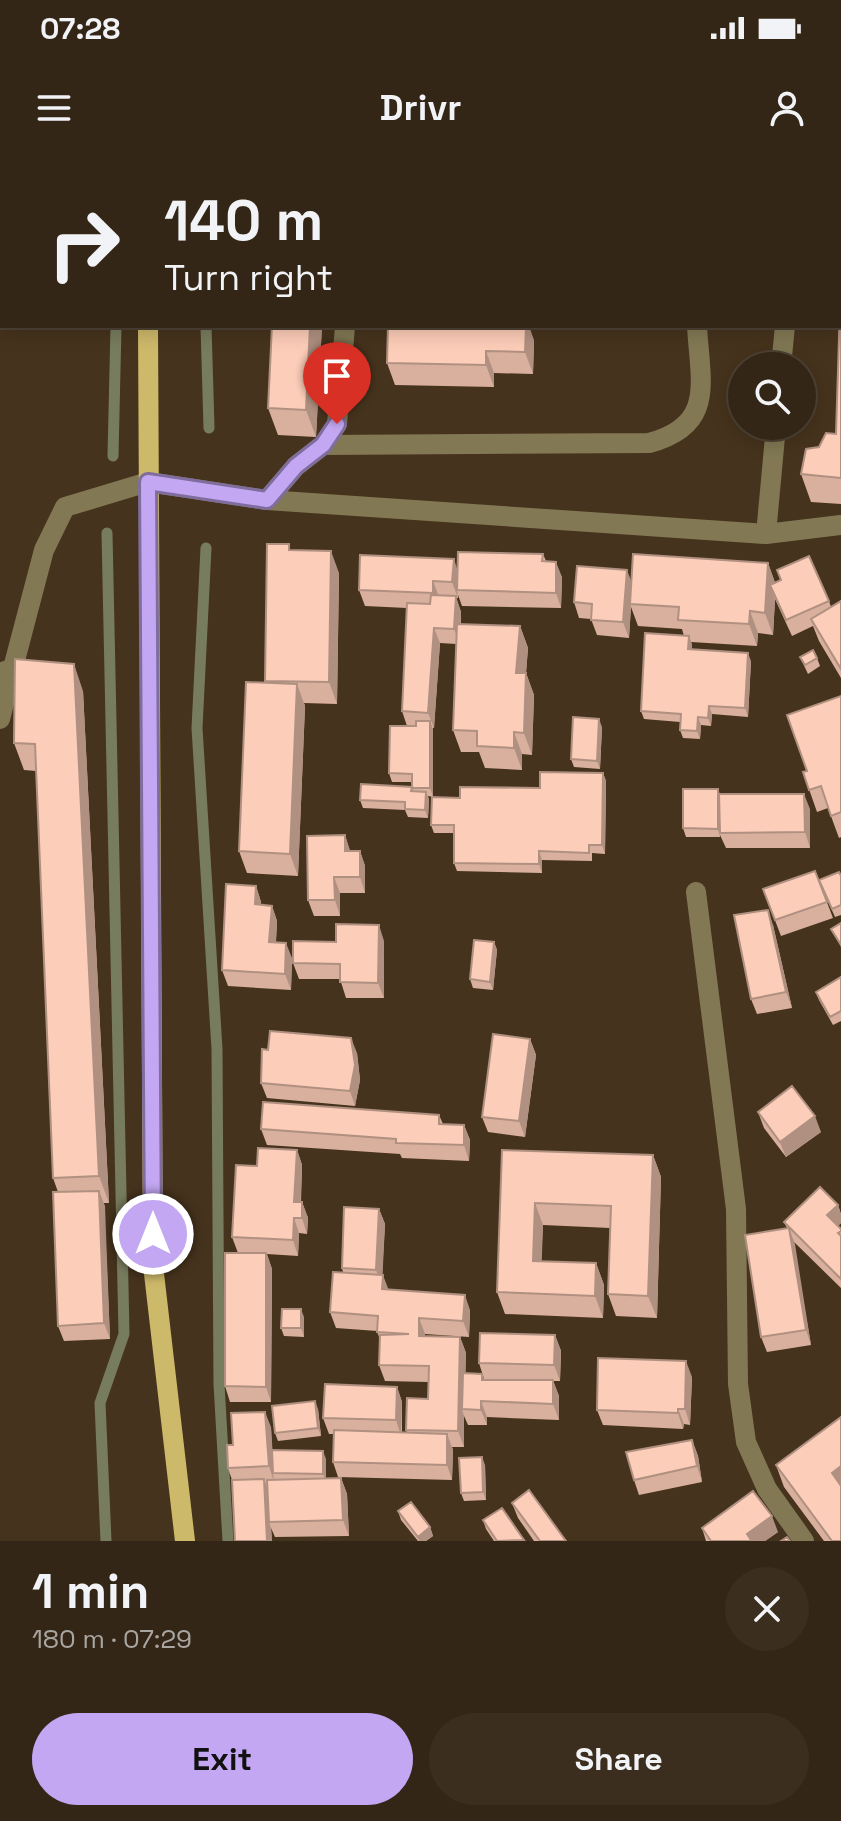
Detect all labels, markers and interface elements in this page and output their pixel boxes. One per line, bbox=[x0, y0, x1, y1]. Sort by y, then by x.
text: 07:28 bbox=[40, 9, 120, 48]
text: Drivr bbox=[380, 85, 461, 131]
icon: menu bbox=[32, 86, 76, 130]
icon: person bbox=[765, 86, 809, 130]
text: 140 m bbox=[164, 185, 323, 256]
icon: right bbox=[32, 192, 136, 296]
text: Turn right bbox=[164, 255, 333, 301]
pin bbox=[303, 342, 371, 424]
map controls bbox=[728, 352, 816, 440]
button: search bbox=[728, 352, 816, 440]
icon: arrive bbox=[315, 354, 359, 398]
position arrow bbox=[111, 1192, 195, 1276]
text: 1 min bbox=[32, 1561, 149, 1622]
button: close bbox=[725, 1567, 809, 1651]
text: 180 m · 07:29 bbox=[32, 1622, 192, 1656]
button: Exit bbox=[32, 1713, 413, 1805]
button: Share bbox=[429, 1713, 809, 1805]

